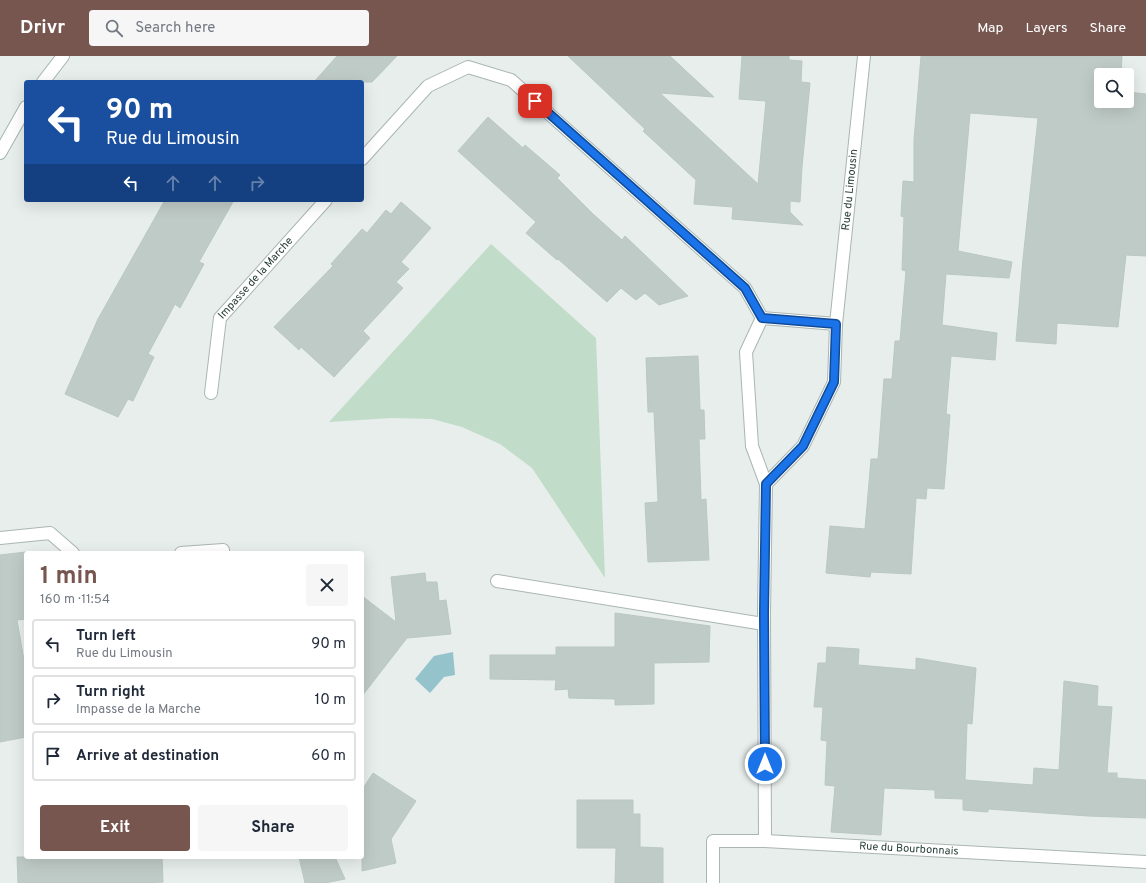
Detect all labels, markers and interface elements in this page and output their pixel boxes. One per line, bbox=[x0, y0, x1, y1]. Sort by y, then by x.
search box bbox=[89, 10, 369, 46]
text: Drivr bbox=[20, 16, 65, 40]
icon: search bbox=[103, 17, 125, 39]
text: Search here bbox=[135, 19, 215, 38]
text: Map bbox=[977, 20, 1003, 37]
text: Layers bbox=[1025, 20, 1067, 37]
text: Share bbox=[1089, 20, 1126, 37]
map controls bbox=[1094, 68, 1134, 108]
button: search bbox=[1094, 68, 1134, 108]
pin bbox=[518, 84, 552, 118]
icon: arrive bbox=[524, 90, 546, 112]
text: 90 m bbox=[106, 93, 173, 129]
icon: left bbox=[40, 96, 92, 148]
text: Rue du Limousin bbox=[106, 128, 240, 151]
street label: Rue du Limousin bbox=[839, 148, 861, 231]
icon: left bbox=[120, 172, 142, 194]
icon: ahead bbox=[162, 172, 184, 194]
icon: ahead bbox=[204, 172, 226, 194]
icon: right bbox=[246, 172, 268, 194]
street label: Impasse de la Marche bbox=[215, 234, 296, 322]
text: 1 min bbox=[40, 562, 98, 592]
button: close bbox=[306, 564, 348, 606]
text: 160 m · 11:54 bbox=[40, 592, 110, 608]
text: Turn left bbox=[76, 627, 136, 646]
icon: left bbox=[42, 633, 64, 655]
text: 90 m bbox=[311, 635, 346, 654]
text: Rue du Limousin bbox=[76, 646, 173, 662]
text: Turn right bbox=[76, 683, 145, 702]
icon: right bbox=[42, 689, 64, 711]
text: 10 m bbox=[315, 691, 346, 710]
text: Impasse de la Marche bbox=[76, 702, 201, 718]
position arrow bbox=[744, 743, 786, 785]
icon: arrive bbox=[42, 745, 64, 767]
text: Arrive at destination bbox=[76, 747, 219, 766]
text: 60 m bbox=[311, 747, 346, 766]
button: Exit bbox=[40, 805, 190, 851]
button: Share bbox=[198, 805, 348, 851]
street label: Rue du Bourbonnais bbox=[859, 839, 959, 859]

